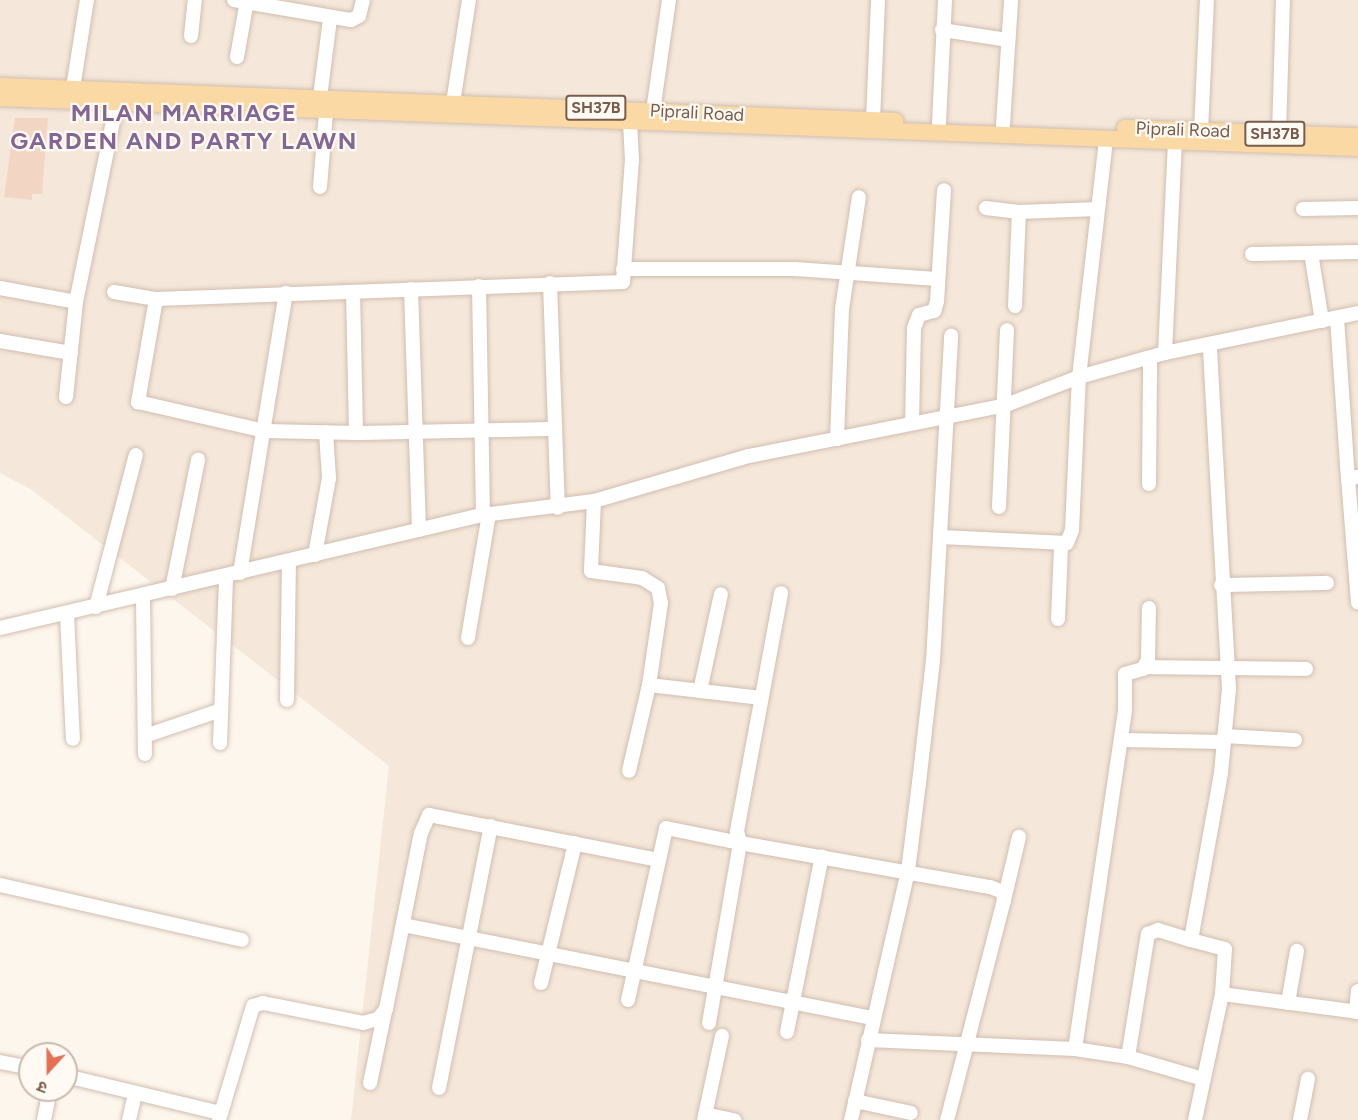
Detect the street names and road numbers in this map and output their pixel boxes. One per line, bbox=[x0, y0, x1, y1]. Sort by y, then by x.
road number: SH37B bbox=[564, 95, 628, 121]
street label: Piprali Road bbox=[649, 100, 745, 126]
street label: Piprali Road bbox=[1135, 118, 1231, 142]
road number: SH37B bbox=[1244, 121, 1306, 147]

